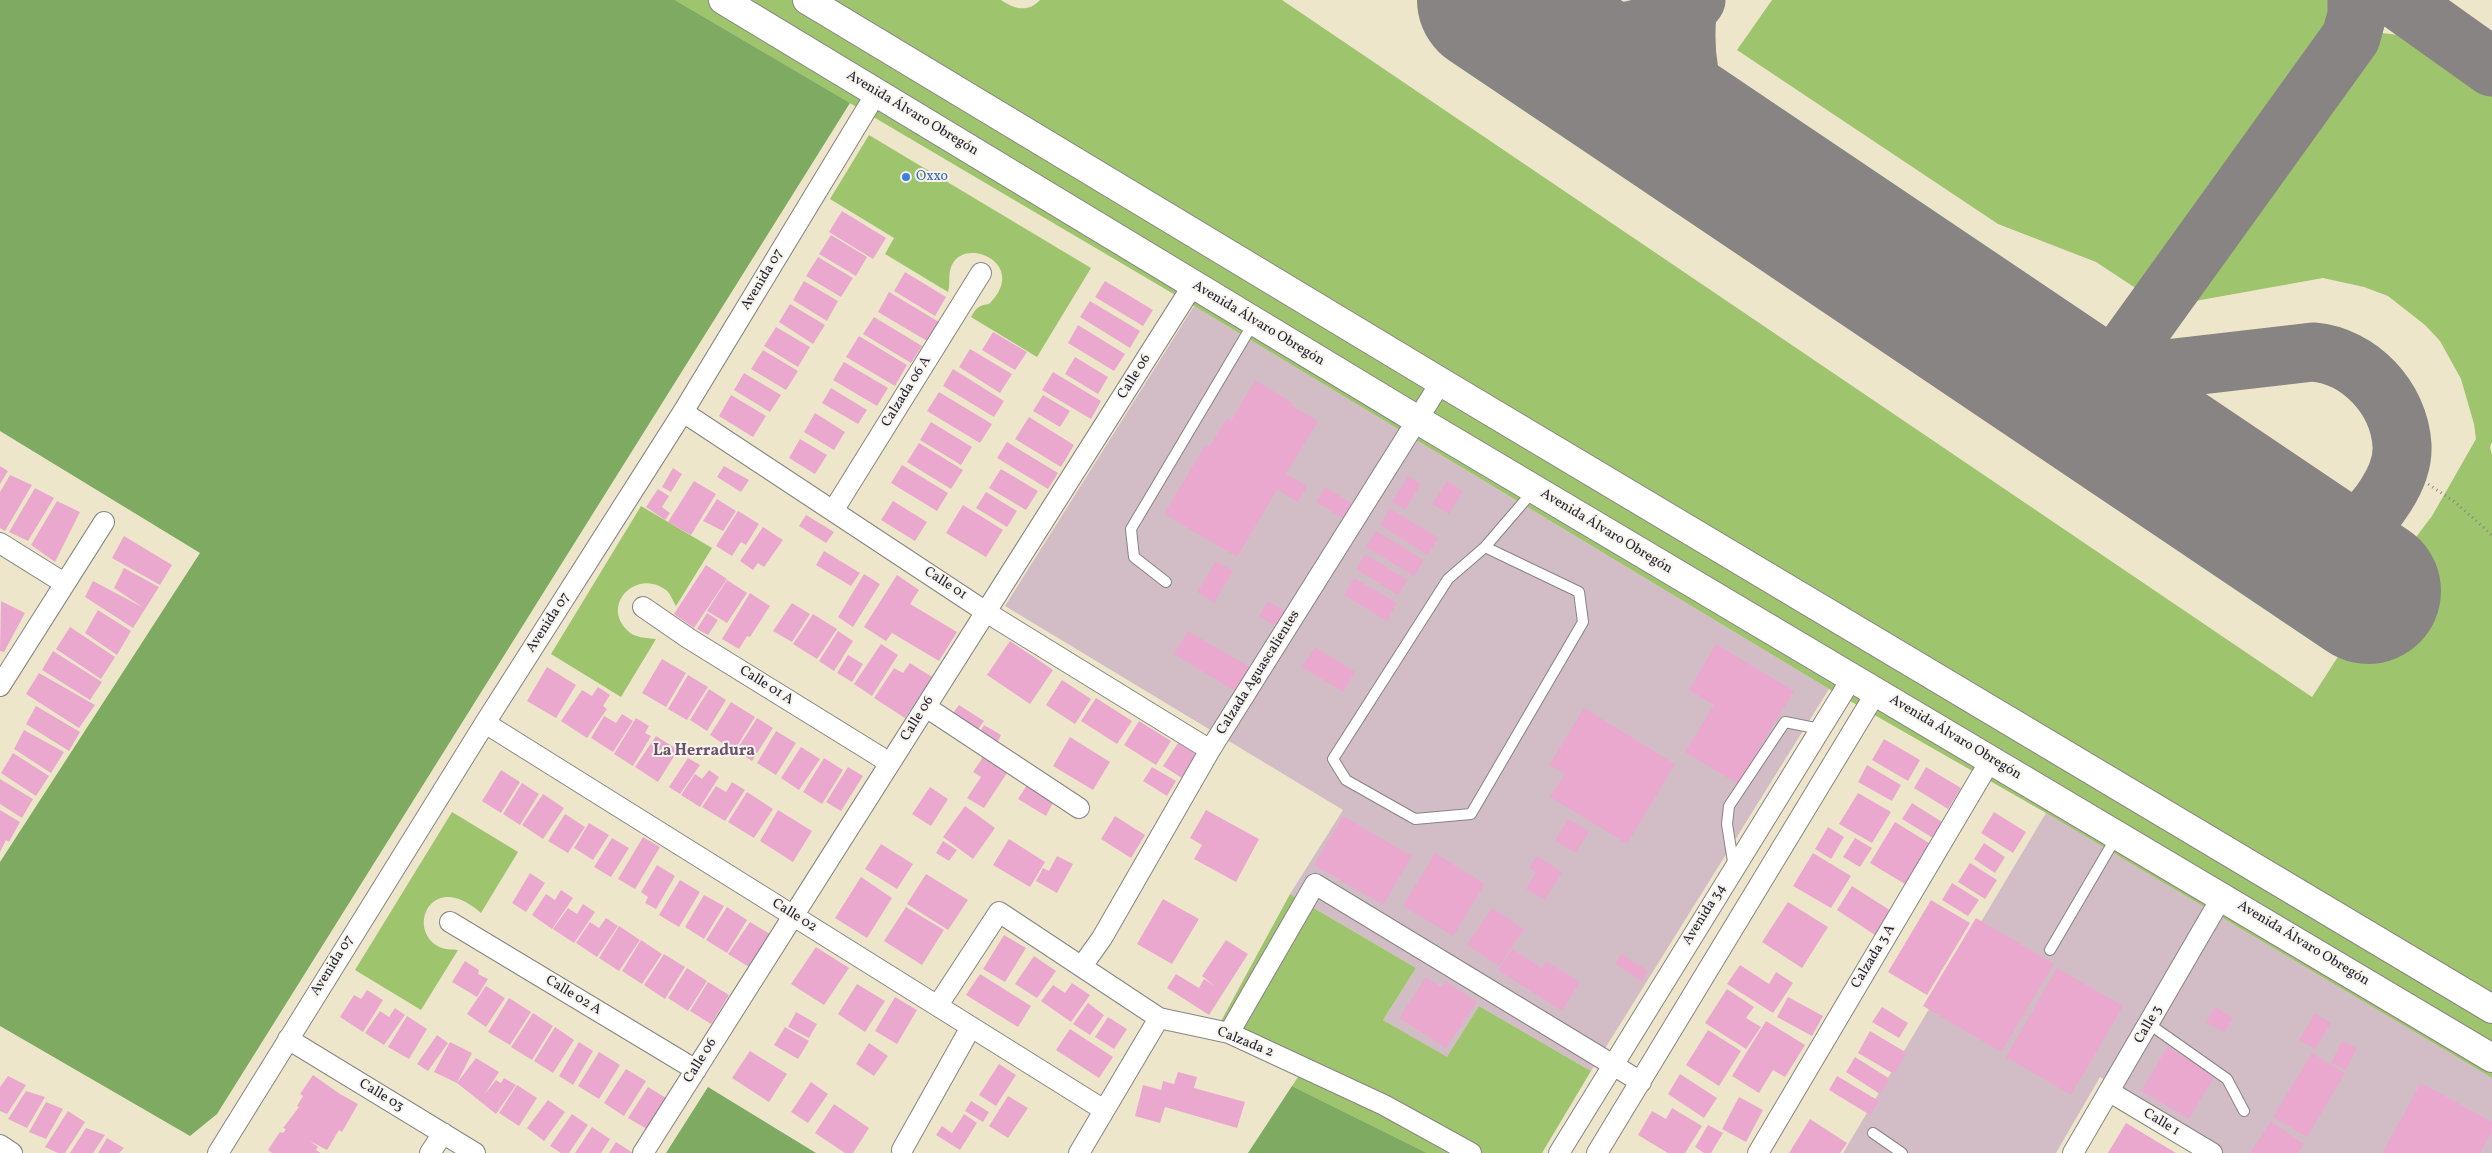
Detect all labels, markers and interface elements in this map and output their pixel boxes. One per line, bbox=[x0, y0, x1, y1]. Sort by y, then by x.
street label: Avenida Álvaro Obregón bbox=[843, 68, 981, 160]
place label: Oxxo bbox=[916, 169, 948, 185]
marker: Oxxo bbox=[900, 171, 912, 183]
street label: Avenida 07 bbox=[738, 246, 788, 314]
street label: Avenida Álvaro Obregón bbox=[1189, 278, 1327, 370]
street label: Calle 06 bbox=[1115, 352, 1155, 402]
street label: Calzada 06 A bbox=[879, 354, 935, 430]
street label: Avenida Álvaro Obregón bbox=[1537, 486, 1675, 578]
street label: Calle 01 bbox=[920, 564, 970, 604]
street label: Avenida 07 bbox=[523, 590, 575, 656]
street label: Calzada Aguascalientes bbox=[1214, 608, 1304, 738]
street label: Calle 01 A bbox=[736, 663, 796, 709]
street label: Avenida Álvaro Obregón bbox=[1886, 692, 2024, 784]
street label: Calle 06 bbox=[898, 694, 938, 744]
district label: La Herradura bbox=[653, 742, 755, 762]
street label: Avenida 34 bbox=[1680, 881, 1730, 949]
street label: Calle 02 bbox=[768, 896, 820, 936]
street label: Avenida Álvaro Obregón bbox=[2234, 898, 2372, 990]
street label: Calzada 3 A bbox=[1848, 922, 1900, 992]
street label: Avenida 07 bbox=[308, 933, 358, 999]
street label: Calle 02 A bbox=[542, 973, 604, 1019]
street label: Calle 3 bbox=[2131, 1003, 2167, 1047]
street label: Calzada 2 bbox=[1214, 1024, 1276, 1062]
street label: Calle 06 bbox=[681, 1036, 721, 1086]
street label: Calle 03 bbox=[356, 1076, 406, 1116]
street label: Calle 1 bbox=[2140, 1106, 2182, 1140]

